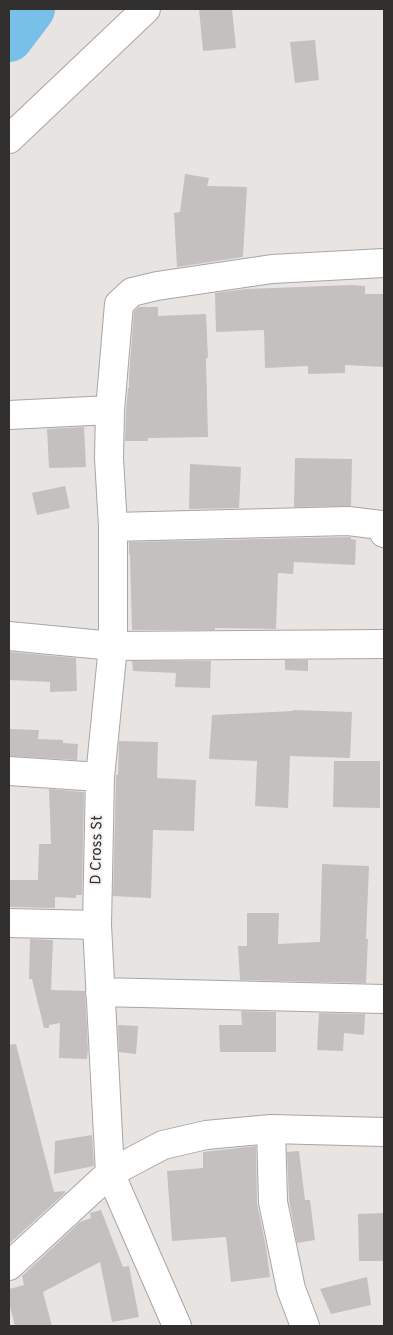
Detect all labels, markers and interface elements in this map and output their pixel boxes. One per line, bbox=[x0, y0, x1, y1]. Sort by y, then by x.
street label: D Cross St bbox=[88, 815, 108, 885]

